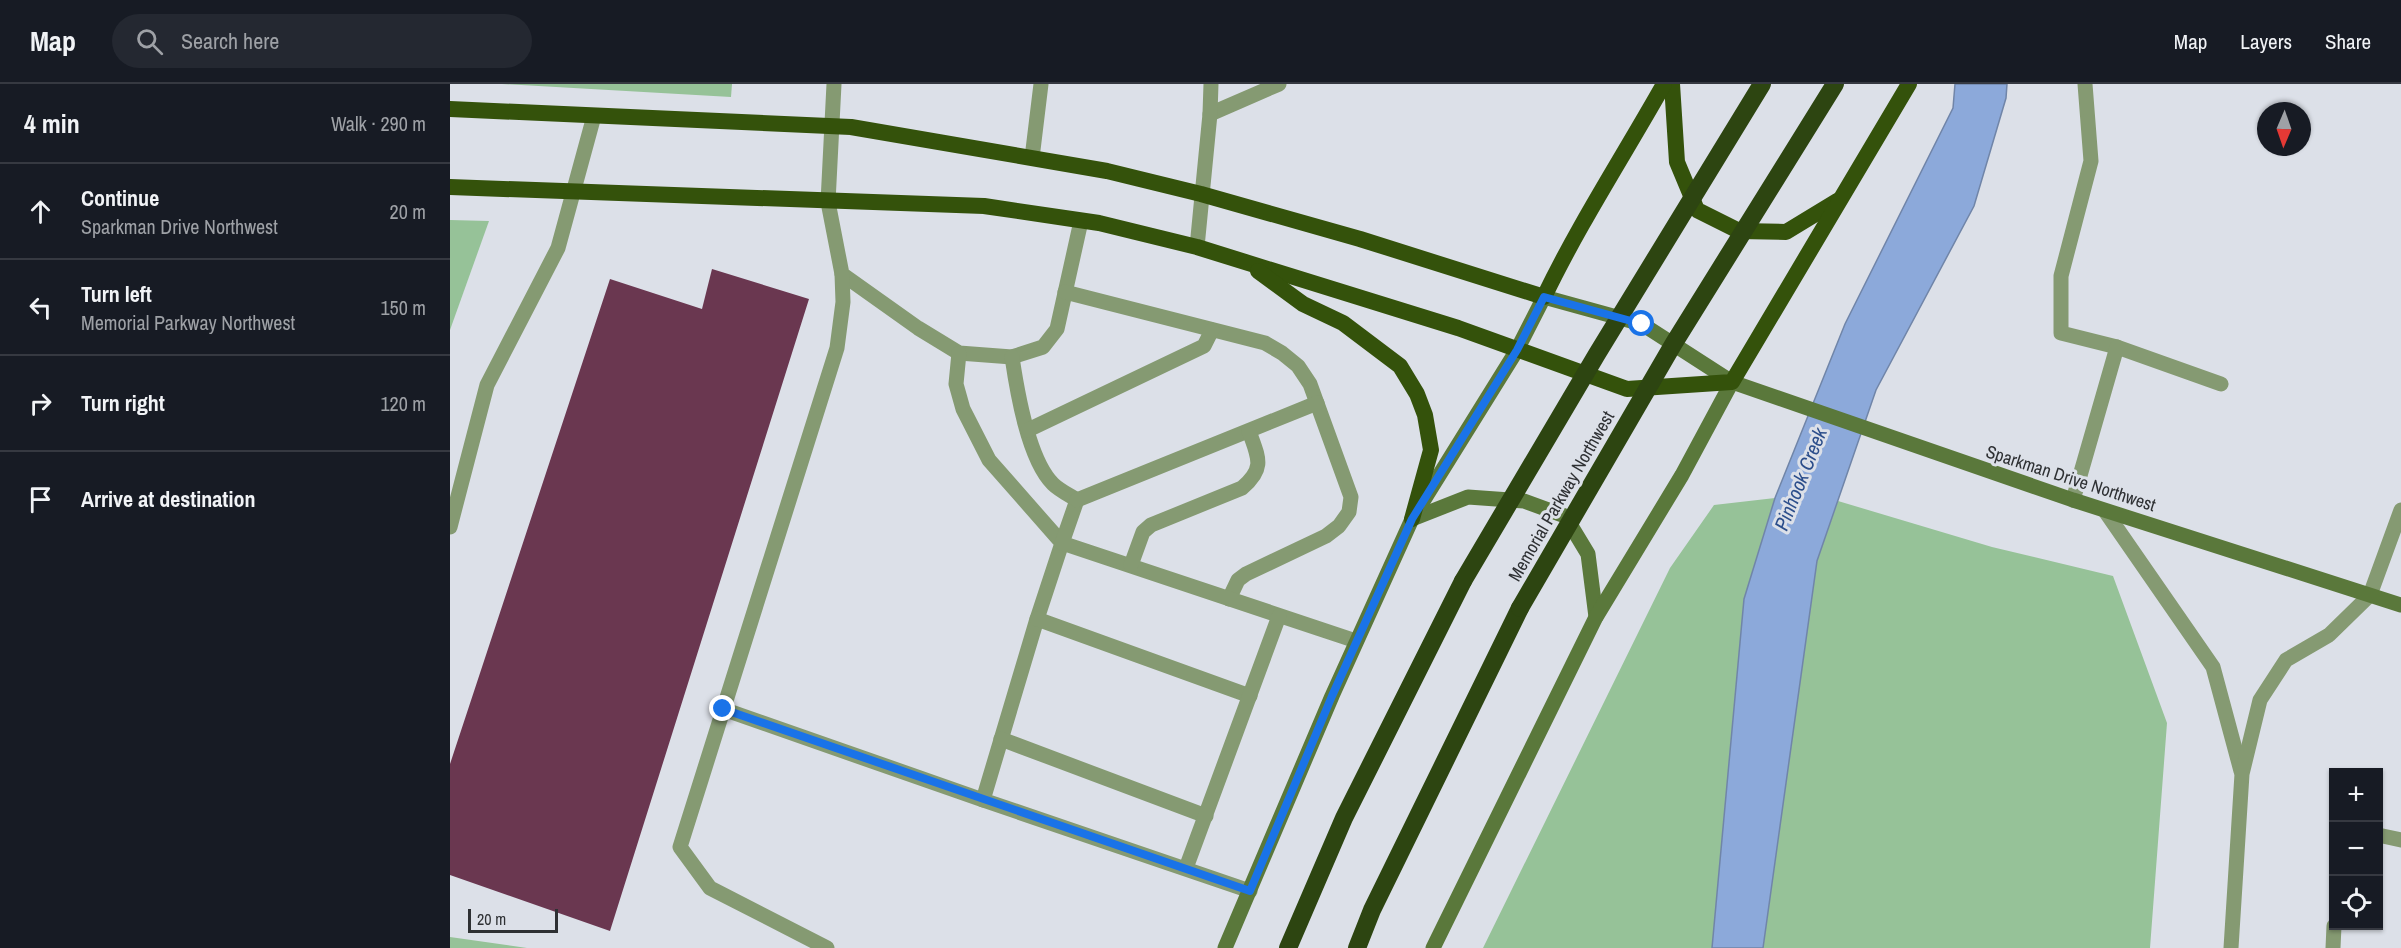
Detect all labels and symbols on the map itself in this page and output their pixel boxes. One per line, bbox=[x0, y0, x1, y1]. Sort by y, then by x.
north arrow bbox=[2257, 102, 2311, 156]
route start bbox=[1628, 310, 1654, 336]
street label: Memorial Parkway Northwest bbox=[1502, 406, 1620, 586]
water label: Pinhook Creek bbox=[1767, 423, 1833, 534]
street label: Sparkman Drive Northwest bbox=[1983, 439, 2159, 517]
route end bbox=[709, 695, 735, 721]
scale bar bbox=[468, 906, 558, 934]

